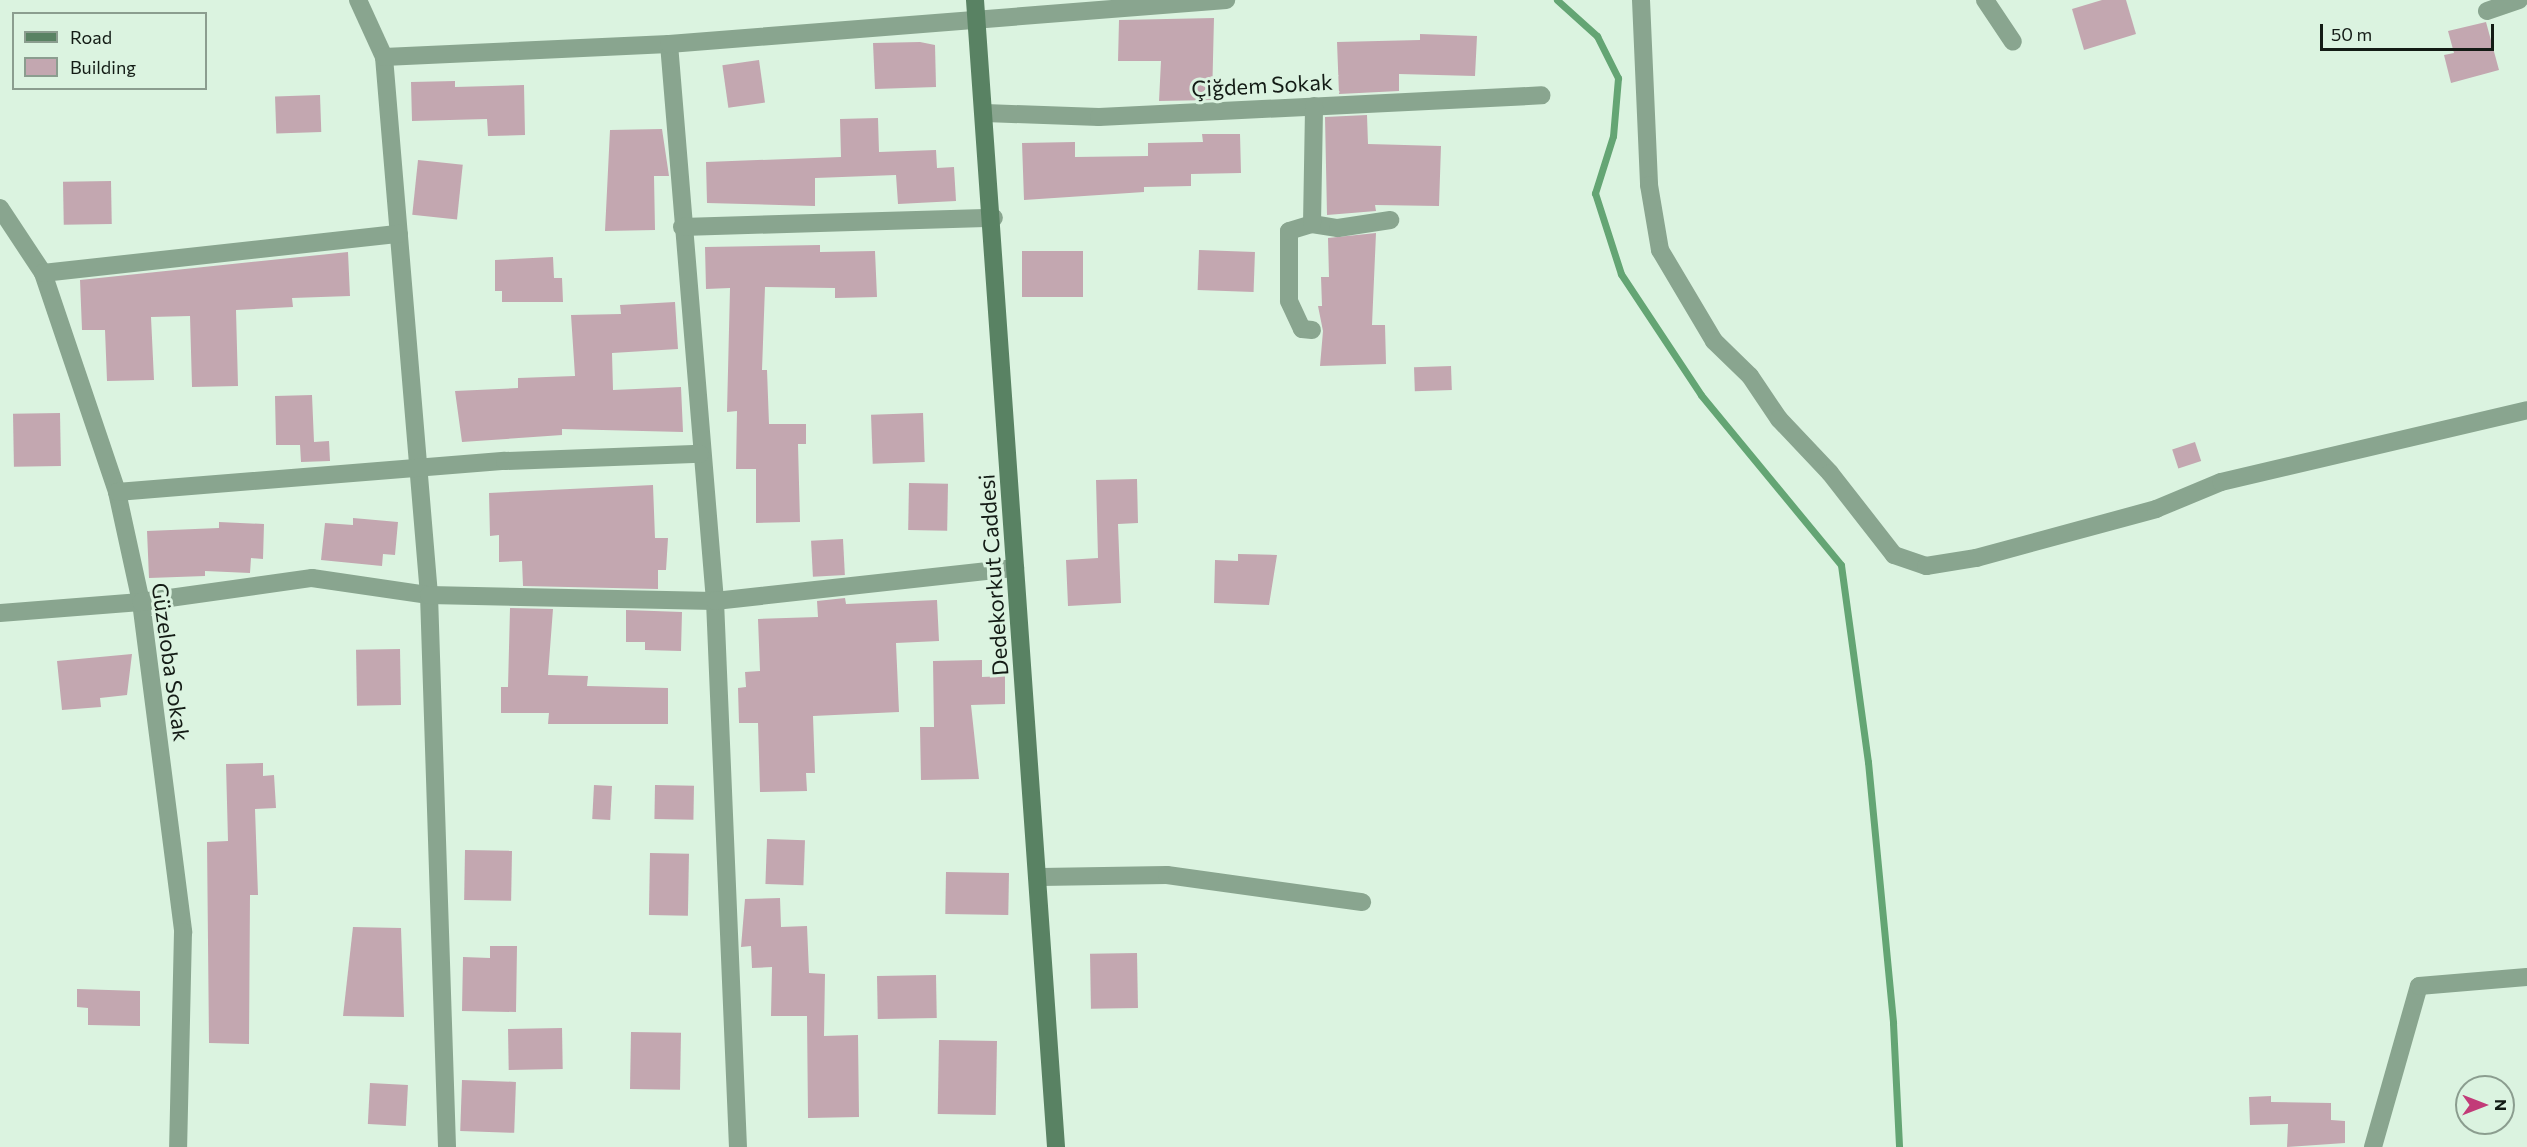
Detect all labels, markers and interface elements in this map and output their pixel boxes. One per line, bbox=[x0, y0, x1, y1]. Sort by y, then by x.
legend bbox=[12, 12, 207, 90]
scale bar bbox=[2323, 12, 2497, 50]
text: 50 m bbox=[2331, 23, 2372, 45]
text: Road bbox=[70, 26, 112, 48]
text: Building bbox=[70, 56, 136, 78]
street label: Çiğdem Sokak bbox=[1191, 68, 1333, 102]
street label: Dedekorkut Caddesi bbox=[973, 473, 1013, 677]
street label: Güzeloba Sokak bbox=[147, 581, 195, 743]
north arrow bbox=[2455, 1075, 2515, 1135]
text: N bbox=[2492, 1099, 2511, 1111]

